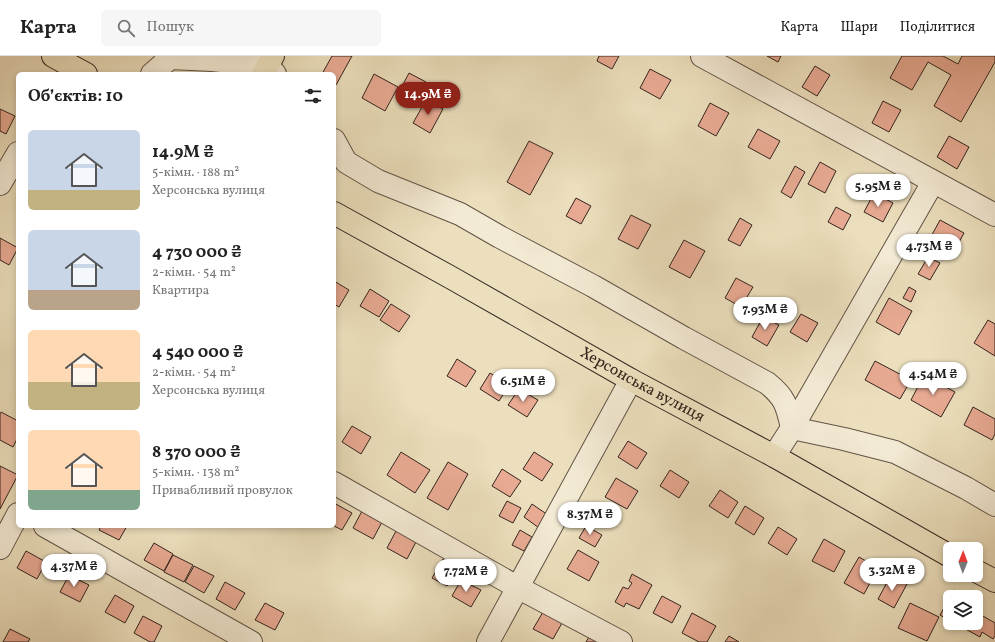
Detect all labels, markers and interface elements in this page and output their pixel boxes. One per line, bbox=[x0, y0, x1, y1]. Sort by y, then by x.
search box bbox=[101, 10, 381, 46]
text: Карта bbox=[20, 15, 77, 41]
icon: search bbox=[115, 17, 137, 39]
text: Пошук bbox=[147, 17, 194, 38]
text: Карта bbox=[781, 18, 819, 37]
text: Шари bbox=[841, 18, 878, 37]
text: Поділитися bbox=[900, 18, 975, 37]
pin: 14.9M ₴ bbox=[391, 82, 465, 116]
text: Об’єктів: 10 bbox=[28, 85, 123, 108]
icon: filters bbox=[302, 85, 324, 107]
text: 14.9M ₴ bbox=[404, 86, 452, 104]
text: 14.9M ₴ bbox=[152, 141, 214, 164]
icon: home bbox=[60, 146, 108, 194]
text: 5-кімн. · 188 m² bbox=[152, 164, 239, 182]
pin: 5.95M ₴ bbox=[841, 174, 915, 208]
text: 5.95M ₴ bbox=[855, 178, 901, 196]
text: Херсонська вулиця bbox=[152, 182, 265, 200]
pin: 4.73M ₴ bbox=[892, 234, 966, 268]
text: 4.73M ₴ bbox=[905, 238, 953, 256]
text: 4 730 000 ₴ bbox=[152, 241, 242, 264]
icon: home bbox=[60, 246, 108, 294]
text: 2-кімн. · 54 m² bbox=[152, 264, 236, 282]
text: Квартира bbox=[152, 282, 209, 300]
pin: 7.93M ₴ bbox=[728, 297, 802, 331]
text: 7.93M ₴ bbox=[742, 301, 788, 319]
text: 4 540 000 ₴ bbox=[152, 341, 244, 364]
street label: Херсонська вулиця bbox=[576, 342, 708, 428]
icon: home bbox=[60, 346, 108, 394]
pin: 4.54M ₴ bbox=[896, 362, 970, 396]
text: 2-кімн. · 54 m² bbox=[152, 364, 236, 382]
text: 4.54M ₴ bbox=[909, 366, 957, 384]
pin: 6.51M ₴ bbox=[486, 369, 560, 403]
text: 6.51M ₴ bbox=[500, 373, 546, 391]
text: Херсонська вулиця bbox=[152, 382, 265, 400]
text: 8 370 000 ₴ bbox=[152, 441, 241, 464]
icon: home bbox=[60, 446, 108, 494]
text: 5-кімн. · 138 m² bbox=[152, 464, 239, 482]
text: Привабливий провулок bbox=[152, 482, 293, 500]
pin: 8.37M ₴ bbox=[553, 502, 627, 536]
text: 8.37M ₴ bbox=[567, 506, 613, 524]
north arrow bbox=[943, 542, 983, 582]
map controls bbox=[943, 542, 983, 630]
pin: 4.37M ₴ bbox=[37, 554, 111, 588]
text: 4.37M ₴ bbox=[50, 558, 98, 576]
pin: 3.32M ₴ bbox=[855, 558, 929, 592]
pin: 7.72M ₴ bbox=[429, 559, 503, 593]
text: 3.32M ₴ bbox=[869, 562, 915, 580]
text: 7.72M ₴ bbox=[444, 563, 488, 581]
button: layers bbox=[943, 590, 983, 630]

